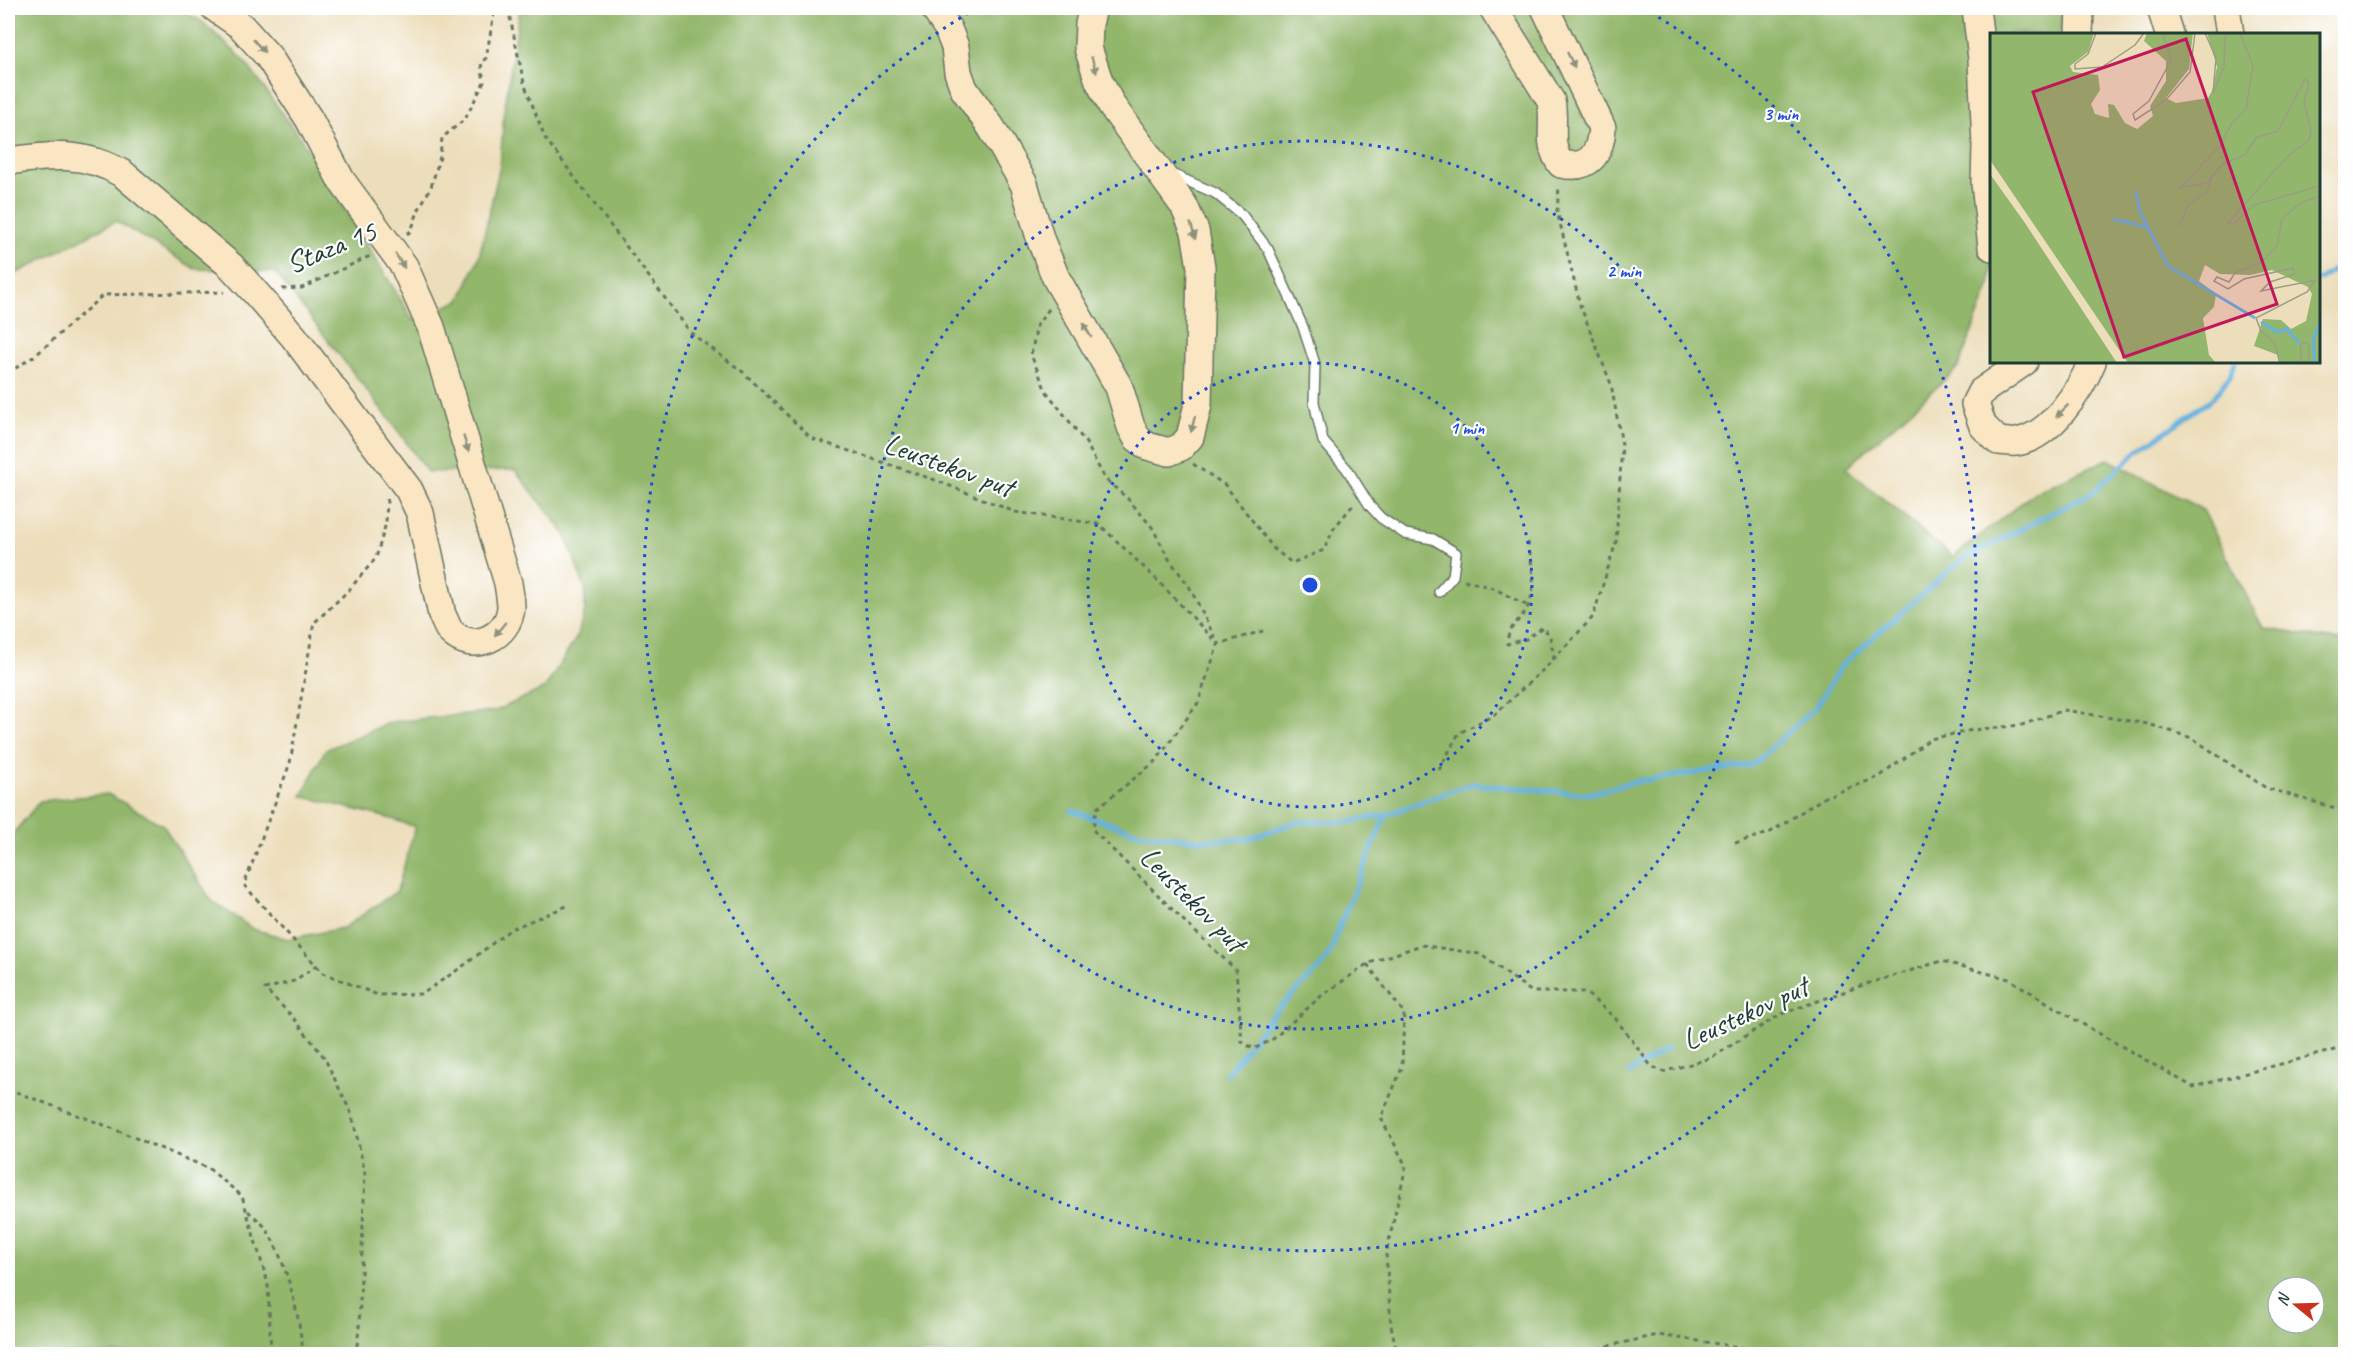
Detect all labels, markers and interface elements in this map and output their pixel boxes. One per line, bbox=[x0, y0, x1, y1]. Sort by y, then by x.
inset map bbox=[1990, 33, 2320, 363]
one-way arrow bbox=[252, 38, 265, 53]
one-way arrow bbox=[1566, 51, 1575, 68]
one-way arrow bbox=[1090, 56, 1099, 74]
text: 3 min bbox=[1764, 103, 1799, 125]
street label: Staza 15 bbox=[280, 211, 383, 282]
one-way arrow bbox=[1189, 222, 1198, 240]
one-way arrow bbox=[394, 253, 405, 269]
text: 2 min bbox=[1607, 260, 1642, 282]
one-way arrow bbox=[1082, 322, 1092, 339]
one-way arrow bbox=[2054, 404, 2069, 418]
one-way arrow bbox=[1188, 415, 1198, 433]
text: 1 min bbox=[1450, 417, 1485, 439]
street label: Leustekov put bbox=[879, 424, 1023, 507]
one-way arrow bbox=[462, 435, 471, 453]
centre of rings bbox=[1300, 575, 1320, 595]
one-way arrow bbox=[493, 621, 506, 637]
street label: Leustekov put bbox=[1132, 838, 1257, 963]
street label: Leustekov put bbox=[1676, 966, 1818, 1059]
north arrow bbox=[2266, 1275, 2326, 1335]
text: N bbox=[2272, 1290, 2295, 1308]

